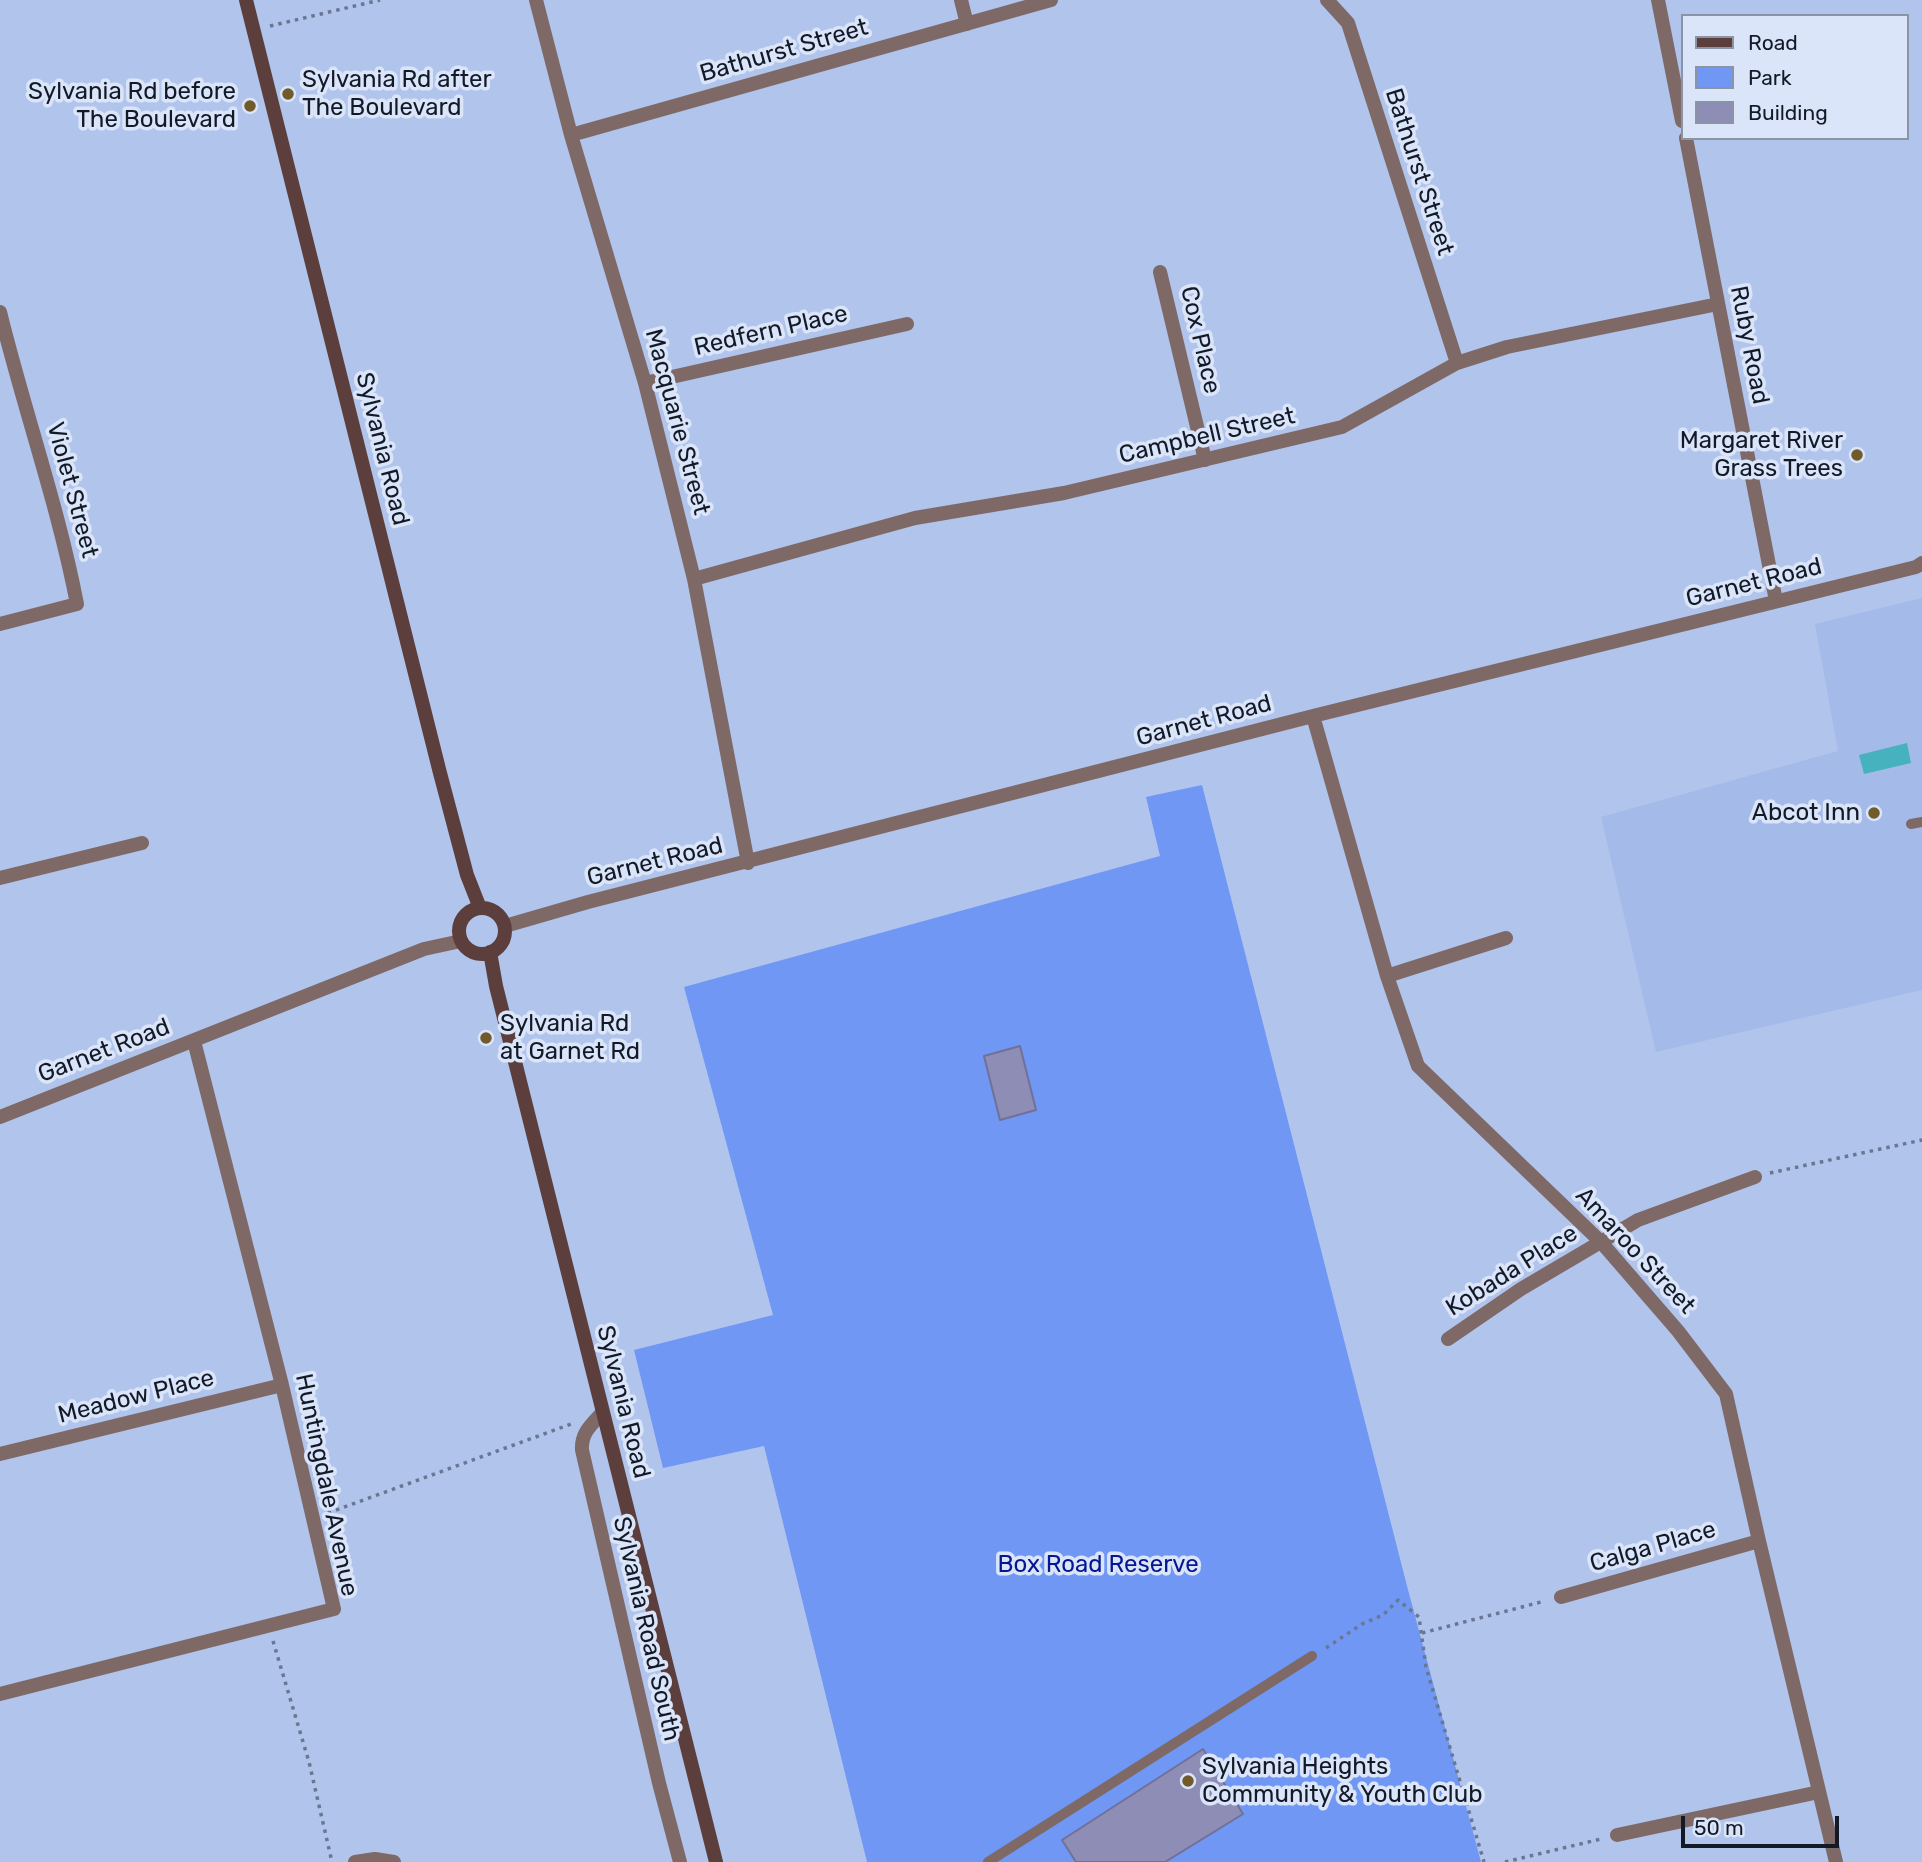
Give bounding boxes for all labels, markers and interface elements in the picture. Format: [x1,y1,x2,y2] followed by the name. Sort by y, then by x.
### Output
[697,13,871,89] street label: Bathurst Street
[1680,14,1908,140] legend
[1748,30,1798,55] text: Road
[1748,65,1792,90] text: Park
[302,66,492,122] place label: Sylvania Rd after The Boulevard
[28,78,236,134] place label: Sylvania Rd before The Boulevard
[1378,85,1460,259] street label: Bathurst Street
[280,86,296,102] marker: Sylvania Rd after The Boulevard
[242,98,258,114] marker: Sylvania Rd before The Boulevard
[1748,100,1828,125] text: Building
[1174,283,1226,397] street label: Cox Place
[1723,283,1775,407] street label: Ruby Road
[692,299,850,363] street label: Redfern Place
[638,326,716,518] street label: Macquarie Street
[349,370,415,528] street label: Sylvania Road
[1116,402,1298,470] street label: Campbell Street
[40,419,104,561] street label: Violet Street
[1680,427,1843,483] place label: Margaret River Grass Trees
[1849,447,1865,463] marker: Margaret River Grass Trees
[1683,552,1825,614] street label: Garnet Road
[1133,689,1275,753] street label: Garnet Road
[1752,799,1860,827] place label: Abcot Inn
[1866,805,1882,821] marker: Abcot Inn
[584,831,726,893] street label: Garnet Road
[500,1010,640,1066] place label: Sylvania Rd at Garnet Rd
[34,1013,174,1089] street label: Garnet Road
[478,1030,494,1046] marker: Sylvania Rd at Garnet Rd
[1569,1182,1701,1320] street label: Amaroo Street
[1441,1219,1583,1323] street label: Kobada Place
[590,1323,656,1481] street label: Sylvania Road
[55,1364,217,1430] street label: Meadow Place
[288,1371,364,1599] street label: Huntingdale Avenue
[606,1514,686,1744] street label: Sylvania Road South
[1587,1515,1719,1579] street label: Calga Place
[997,1551,1199,1579] park label: Box Road Reserve
[1202,1753,1482,1809] place label: Sylvania Heights Community & Youth Club
[1180,1773,1196,1789] marker: Sylvania Heights Community & Youth Club
[1684,1802,1842,1846] scale bar
[1694,1815,1744,1840] text: 50 m

